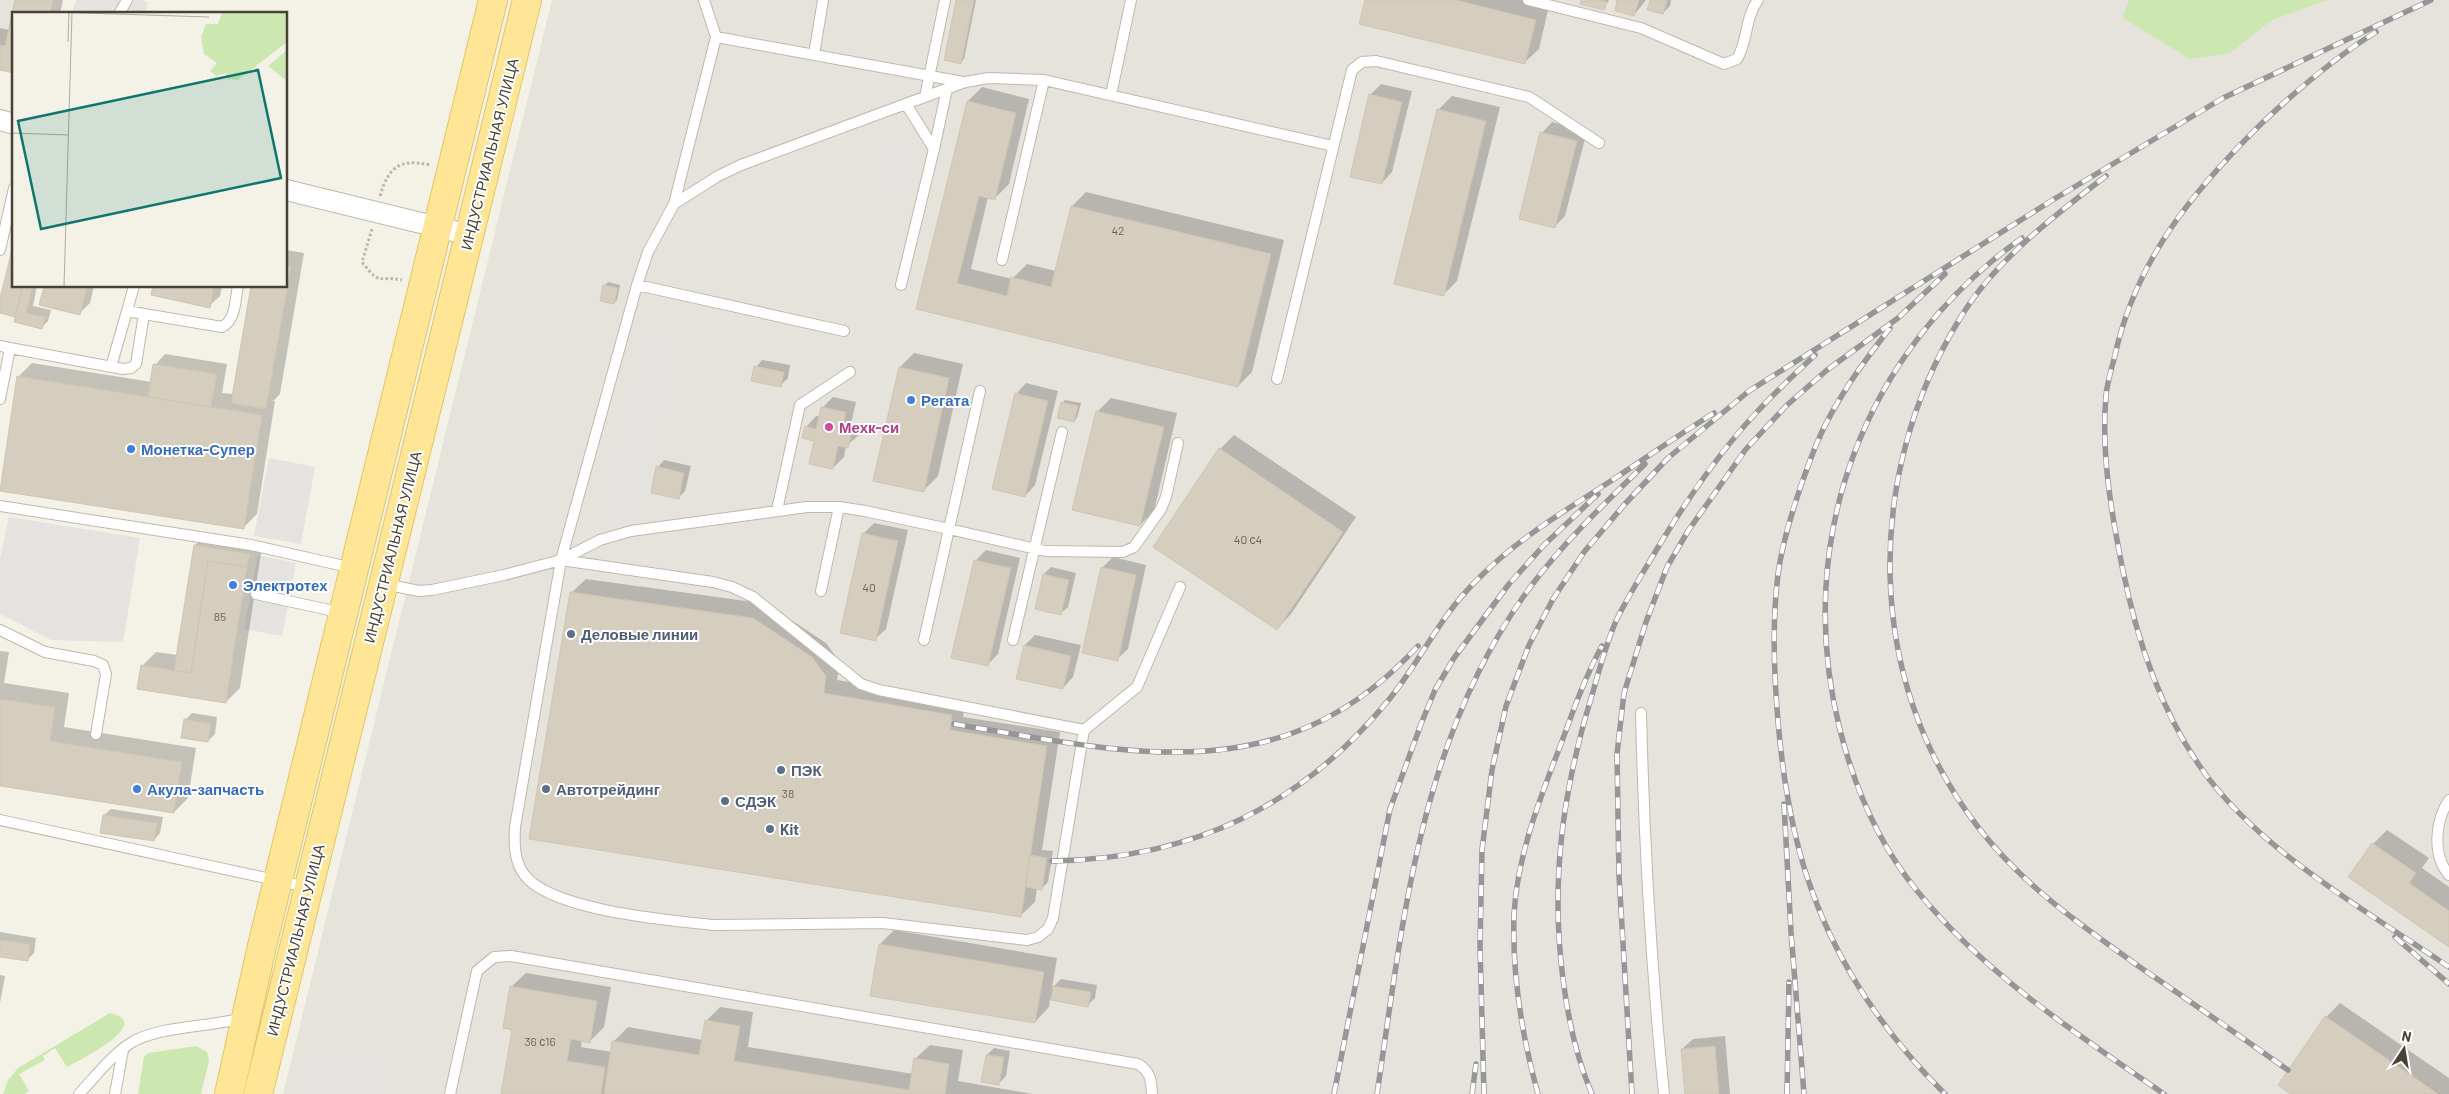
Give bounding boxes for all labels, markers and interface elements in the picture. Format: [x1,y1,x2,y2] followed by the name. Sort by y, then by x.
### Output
[12,12,288,288] inset map
[456,56,522,252] street label: ИНДУСТРИАЛЬНАЯ УЛИЦА
[1111,223,1125,237] house number: 42
[921,391,970,409] place label: Регата
[905,394,917,406] marker: Регата
[839,418,899,436] place label: Мехк-си
[823,421,835,433] marker: Мехк-си
[141,440,255,458] place label: Монетка-Супер
[125,443,137,455] marker: Монетка-Супер
[359,449,425,645] street label: ИНДУСТРИАЛЬНАЯ УЛИЦА
[1234,532,1262,546] house number: 40 с4
[243,576,328,594] place label: Электротех
[227,579,239,591] marker: Электротех
[862,580,876,594] house number: 40
[214,609,226,623] house number: 85
[581,625,698,643] place label: Деловые линии
[565,628,577,640] marker: Деловые линии
[791,761,822,779] place label: ПЭК
[775,764,787,776] marker: ПЭК
[147,780,264,798] place label: Акула-запчасть
[556,780,660,798] place label: Автотрейдинг
[131,783,143,795] marker: Акула-запчасть
[540,783,552,795] marker: Автотрейдинг
[782,786,794,800] house number: 38
[735,792,777,810] place label: СДЭК
[719,795,731,807] marker: СДЭК
[780,820,799,838] place label: Kit
[764,823,776,835] marker: Kit
[262,842,328,1038] street label: ИНДУСТРИАЛЬНАЯ УЛИЦА
[2379,1024,2429,1074] north arrow
[2400,1027,2413,1045] text: N
[524,1034,556,1048] house number: 36 с16

